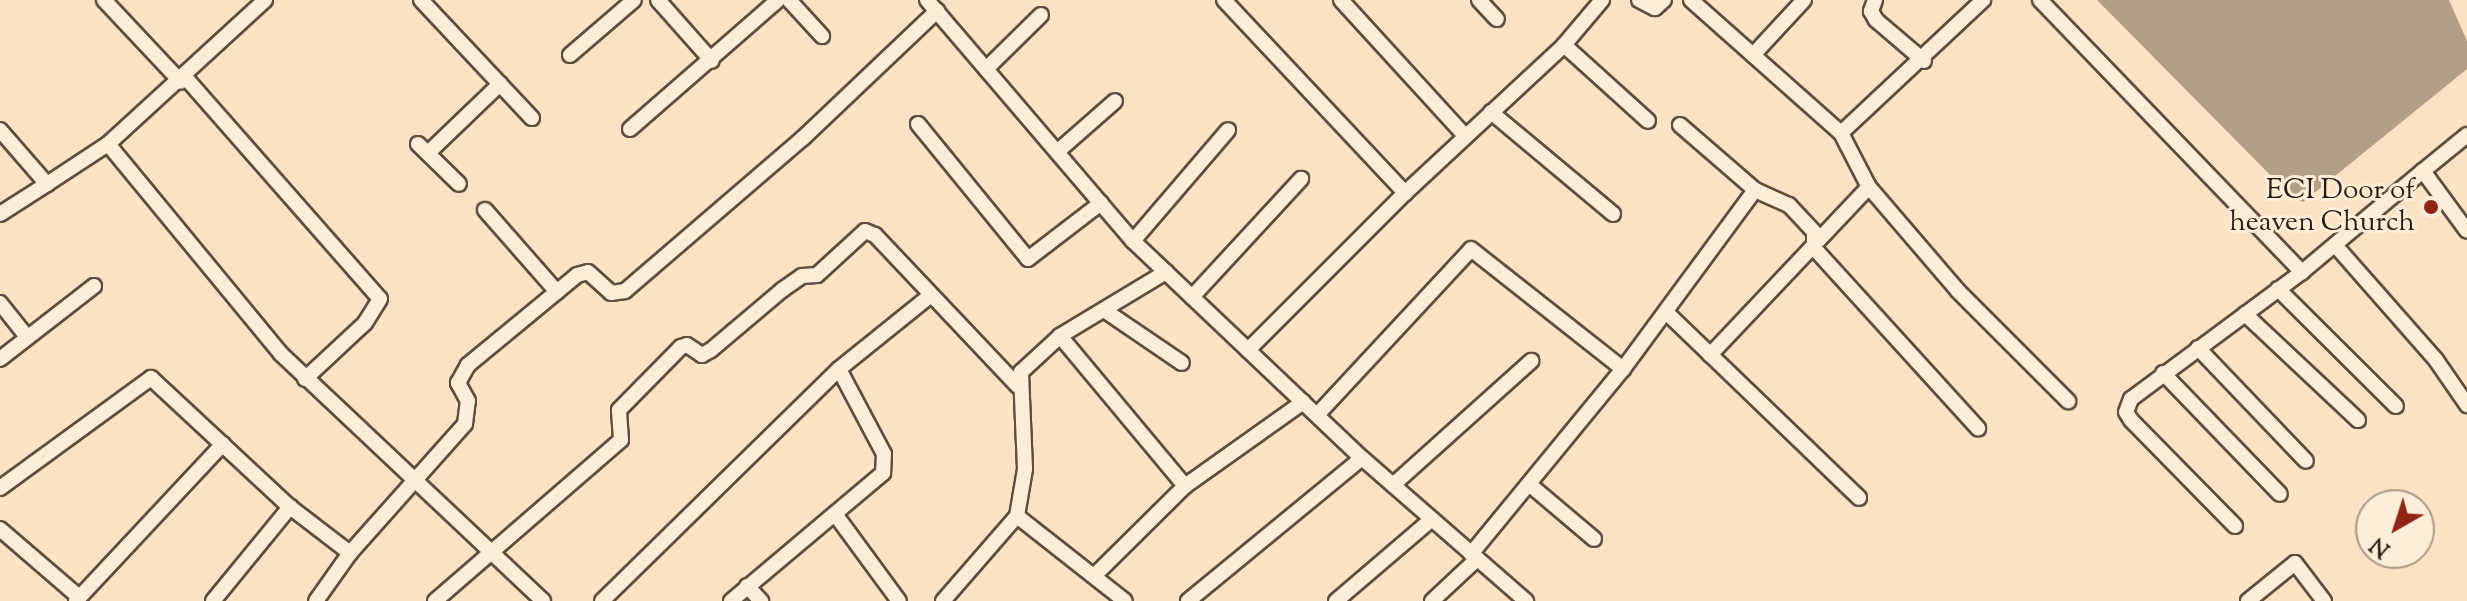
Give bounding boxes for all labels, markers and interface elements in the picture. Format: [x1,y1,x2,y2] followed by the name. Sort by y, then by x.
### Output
[2230,174,2415,240] place label: ECI Door of heaven Church
[2422,198,2440,216] marker: ECI Door of heaven Church
[2355,489,2435,569] north arrow
[2364,528,2398,564] text: N

